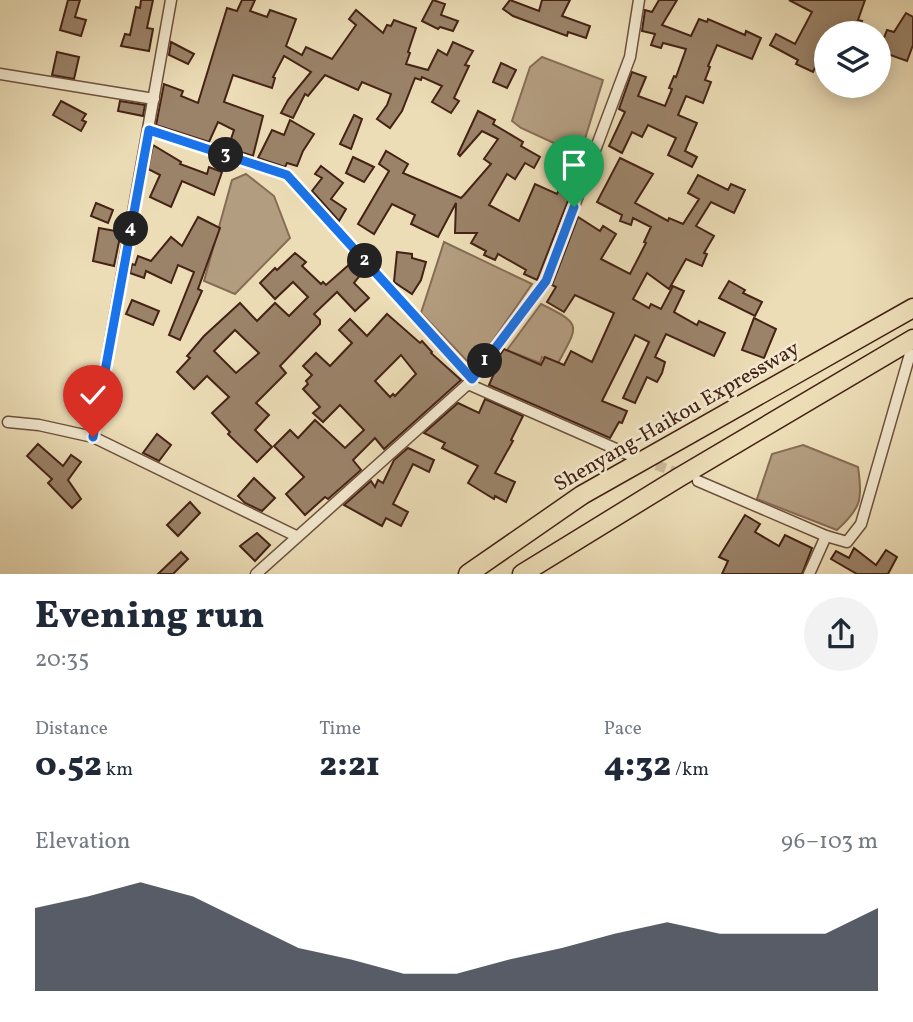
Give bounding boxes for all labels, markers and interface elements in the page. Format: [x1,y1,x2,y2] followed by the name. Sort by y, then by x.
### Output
[814,21,891,98] map controls
[814,21,891,98] button: layers
[544,135,604,207] pin
[208,138,244,172] pin: 3
[221,141,230,167] text: 3
[555,146,593,184] icon: arrive
[114,212,148,246] pin: 4
[125,215,136,241] text: 4
[348,244,382,278] pin: 2
[360,247,369,273] text: 2
[549,334,806,499] street label: Shenyang-Haikou Expressway
[468,344,503,378] pin: 1
[481,347,488,373] text: 1
[63,365,123,437] pin
[74,376,112,414] icon: check
[35,591,265,644] text: Evening run
[804,597,878,671] button: share
[35,644,89,676] text: 20:35
[35,716,108,742] text: Distance
[319,716,361,742] text: Time
[604,716,642,742] text: Pace
[35,742,102,790] text: 0.52
[319,742,380,790] text: 2:21
[604,742,671,790] text: 4:32
[102,757,133,783] text: km
[671,757,709,783] text: /km
[35,826,131,858] text: Elevation
[781,826,878,858] text: 96–103 m

